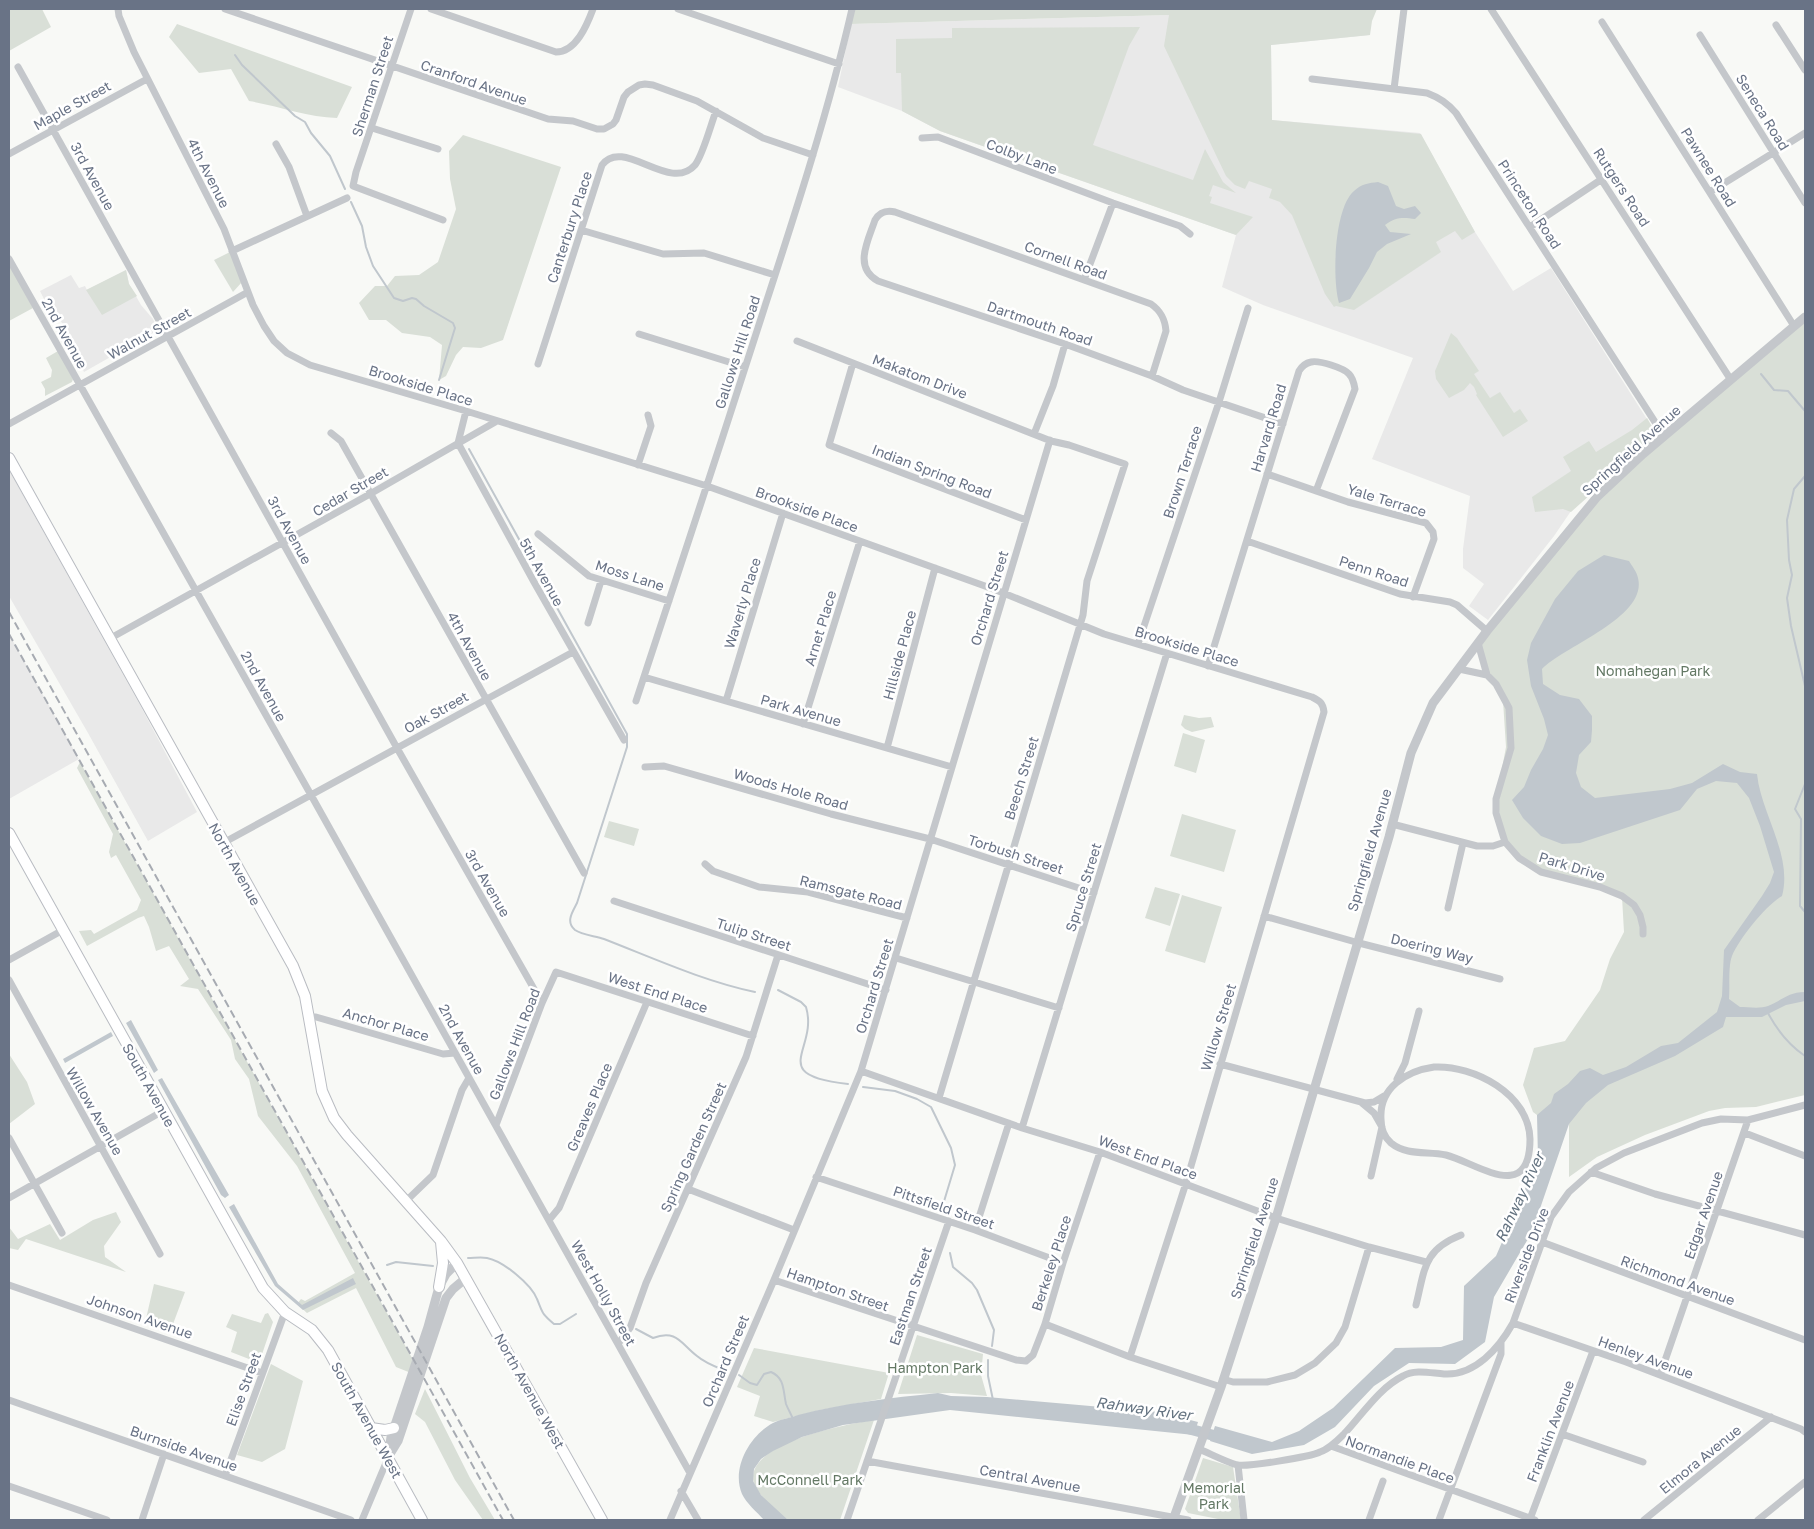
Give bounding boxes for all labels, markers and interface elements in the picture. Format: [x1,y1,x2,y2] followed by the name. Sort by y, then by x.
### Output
[348,33,396,139] street label: Sherman Street
[418,56,530,108] street label: Cranford Avenue
[1733,71,1793,153] street label: Seneca Road
[30,77,114,133] street label: Maple Street
[1678,124,1740,210] street label: Pawnee Road
[184,135,234,211] street label: 4th Avenue
[984,135,1060,177] street label: Colby Lane
[67,139,119,213] street label: 3rd Avenue
[1590,144,1654,230] street label: Rutgers Road
[1495,156,1565,252] street label: Princeton Road
[543,169,595,285] street label: Canterbury Place
[1022,237,1110,283] street label: Cornell Road
[711,293,763,411] street label: Gallows Hill Road
[39,295,91,371] street label: 2nd Avenue
[985,297,1095,349] street label: Dartmouth Road
[104,303,194,363] street label: Walnut Street
[870,350,970,402] street label: Makatom Drive
[367,361,475,409] street label: Brookside Place
[1246,382,1290,474] street label: Harvard Road
[1578,401,1684,499] street label: Springfield Avenue
[1159,424,1205,520] street label: Brown Terrace
[870,440,994,502] street label: Indian Spring Road
[309,462,391,520] street label: Cedar Street
[1345,480,1429,520] street label: Yale Terrace
[753,483,861,535] street label: Brookside Place
[264,493,316,567] street label: 3rd Avenue
[516,535,568,609] street label: 5th Avenue
[966,548,1012,648] street label: Orchard Street
[1337,552,1411,590] street label: Penn Road
[720,555,764,651] street label: Waverly Place
[593,556,667,594] street label: Moss Lane
[800,588,840,668] street label: Arnet Place
[879,608,919,702] street label: Hillside Place
[444,609,496,683] street label: 4th Avenue
[1133,622,1241,670] street label: Brookside Place
[238,648,290,724] street label: 2nd Avenue
[1595,662,1711,679] park label: Nomahegan Park
[401,687,471,737] street label: Oak Street
[759,690,843,730] street label: Park Avenue
[1000,734,1042,822] street label: Beech Street
[732,764,850,814] street label: Woods Hole Road
[1343,787,1395,913] street label: Springfield Avenue
[205,820,265,908] street label: North Avenue
[966,831,1066,877] street label: Torbush Street
[1061,840,1105,934] street label: Spruce Street
[462,846,514,920] street label: 3rd Avenue
[1537,848,1607,884] street label: Park Drive
[798,871,904,913] street label: Ramsgate Road
[714,914,794,954] street label: Tulip Street
[1389,930,1475,967] street label: Doering Way
[851,936,897,1036] street label: Orchard Street
[606,968,710,1016] street label: West End Place
[1197,981,1239,1073] street label: Willow Street
[485,986,543,1102] street label: Gallows Hill Road
[436,1001,488,1077] street label: 2nd Avenue
[341,1004,431,1044] street label: Anchor Place
[119,1040,179,1130] street label: South Avenue
[563,1060,615,1154] street label: Greaves Place
[63,1064,127,1158] street label: Willow Avenue
[657,1079,729,1215] street label: Spring Garden Street
[1096,1131,1200,1183] street label: West End Place
[1490,1147,1549,1245] water label: Rahway River
[1680,1169,1726,1261] street label: Edgar Avenue
[1226,1175,1282,1301] street label: Springfield Avenue
[891,1182,997,1232] street label: Pittsfield Street
[1500,1205,1552,1305] street label: Riverside Drive
[1028,1213,1074,1313] street label: Berkeley Place
[568,1237,640,1349] street label: West Holly Street
[885,1244,935,1348] street label: Eastman Street
[1618,1251,1738,1309] street label: Richmond Avenue
[785,1264,891,1314] street label: Hampton Street
[85,1290,195,1342] street label: Johnson Avenue
[698,1312,752,1410] street label: Orchard Street
[491,1330,569,1452] street label: North Avenue West
[1596,1332,1696,1382] street label: Henley Avenue
[222,1350,264,1428] street label: Elise Street
[328,1359,406,1481] street label: South Avenue West
[887,1359,983,1376] park label: Hampton Park
[1523,1378,1577,1484] street label: Franklin Avenue
[1095,1392,1195,1425] water label: Rahway River
[1656,1421,1744,1497] street label: Elmora Avenue
[128,1422,240,1474] street label: Burnside Avenue
[1343,1431,1457,1487] street label: Normandie Place
[978,1461,1082,1495] street label: Central Avenue
[757,1471,863,1488] park label: McConnell Park
[1183,1479,1245,1512] park label: Memorial Park

